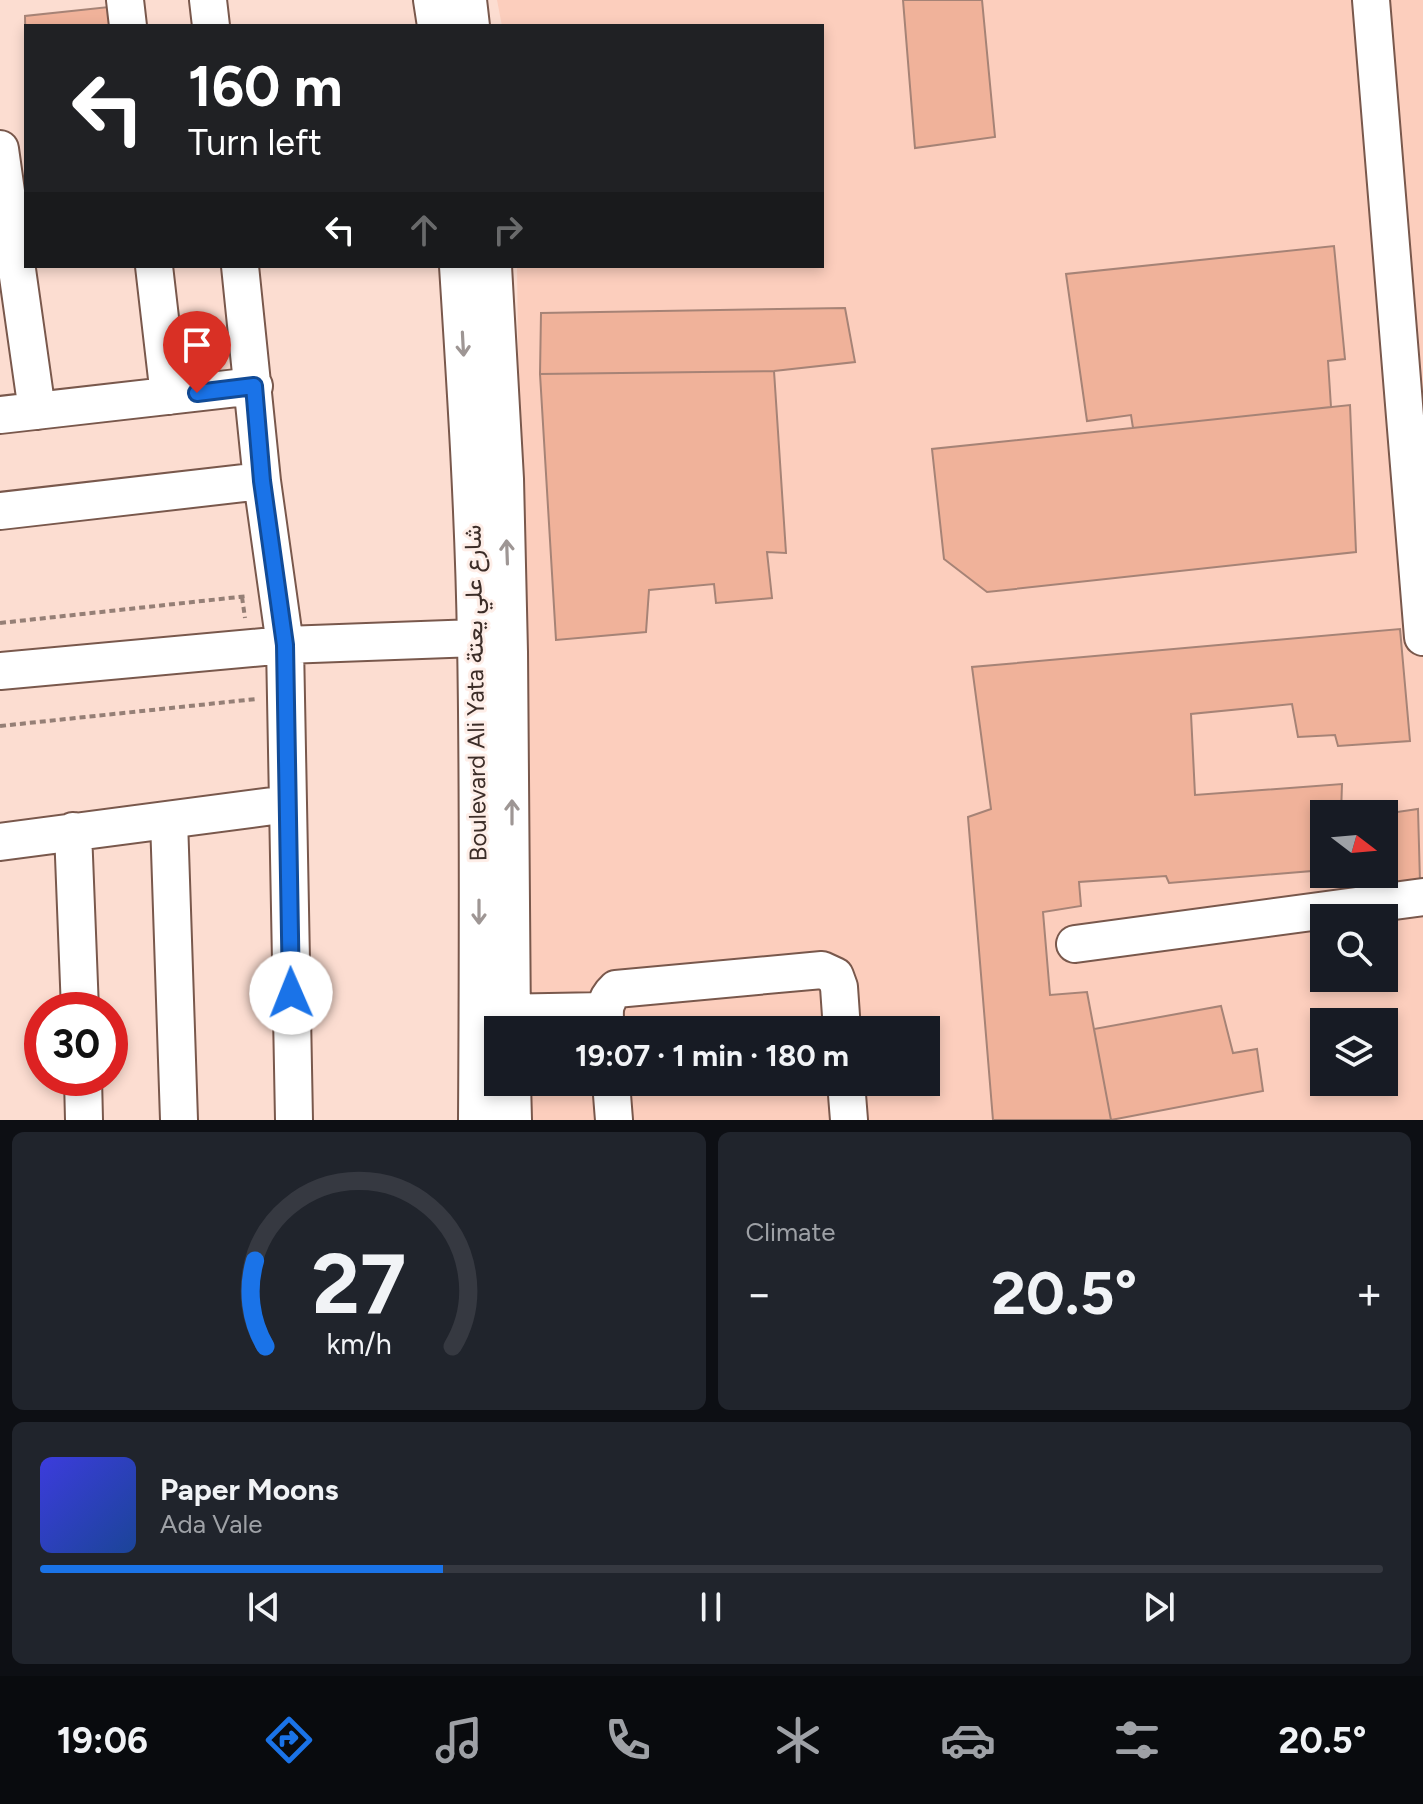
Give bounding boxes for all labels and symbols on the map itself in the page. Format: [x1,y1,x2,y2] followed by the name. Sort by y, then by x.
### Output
[163,311,231,393] pin
[456,330,471,357] one-way arrow
[458,524,497,862] street label: Boulevard Ali Yata شارع علي يعتة
[499,539,514,566] one-way arrow
[504,799,520,826] one-way arrow
[1310,800,1398,888] north arrow
[471,898,487,925] one-way arrow
[249,951,333,1035] position arrow
[24,992,128,1096] speed limit sign: 30

